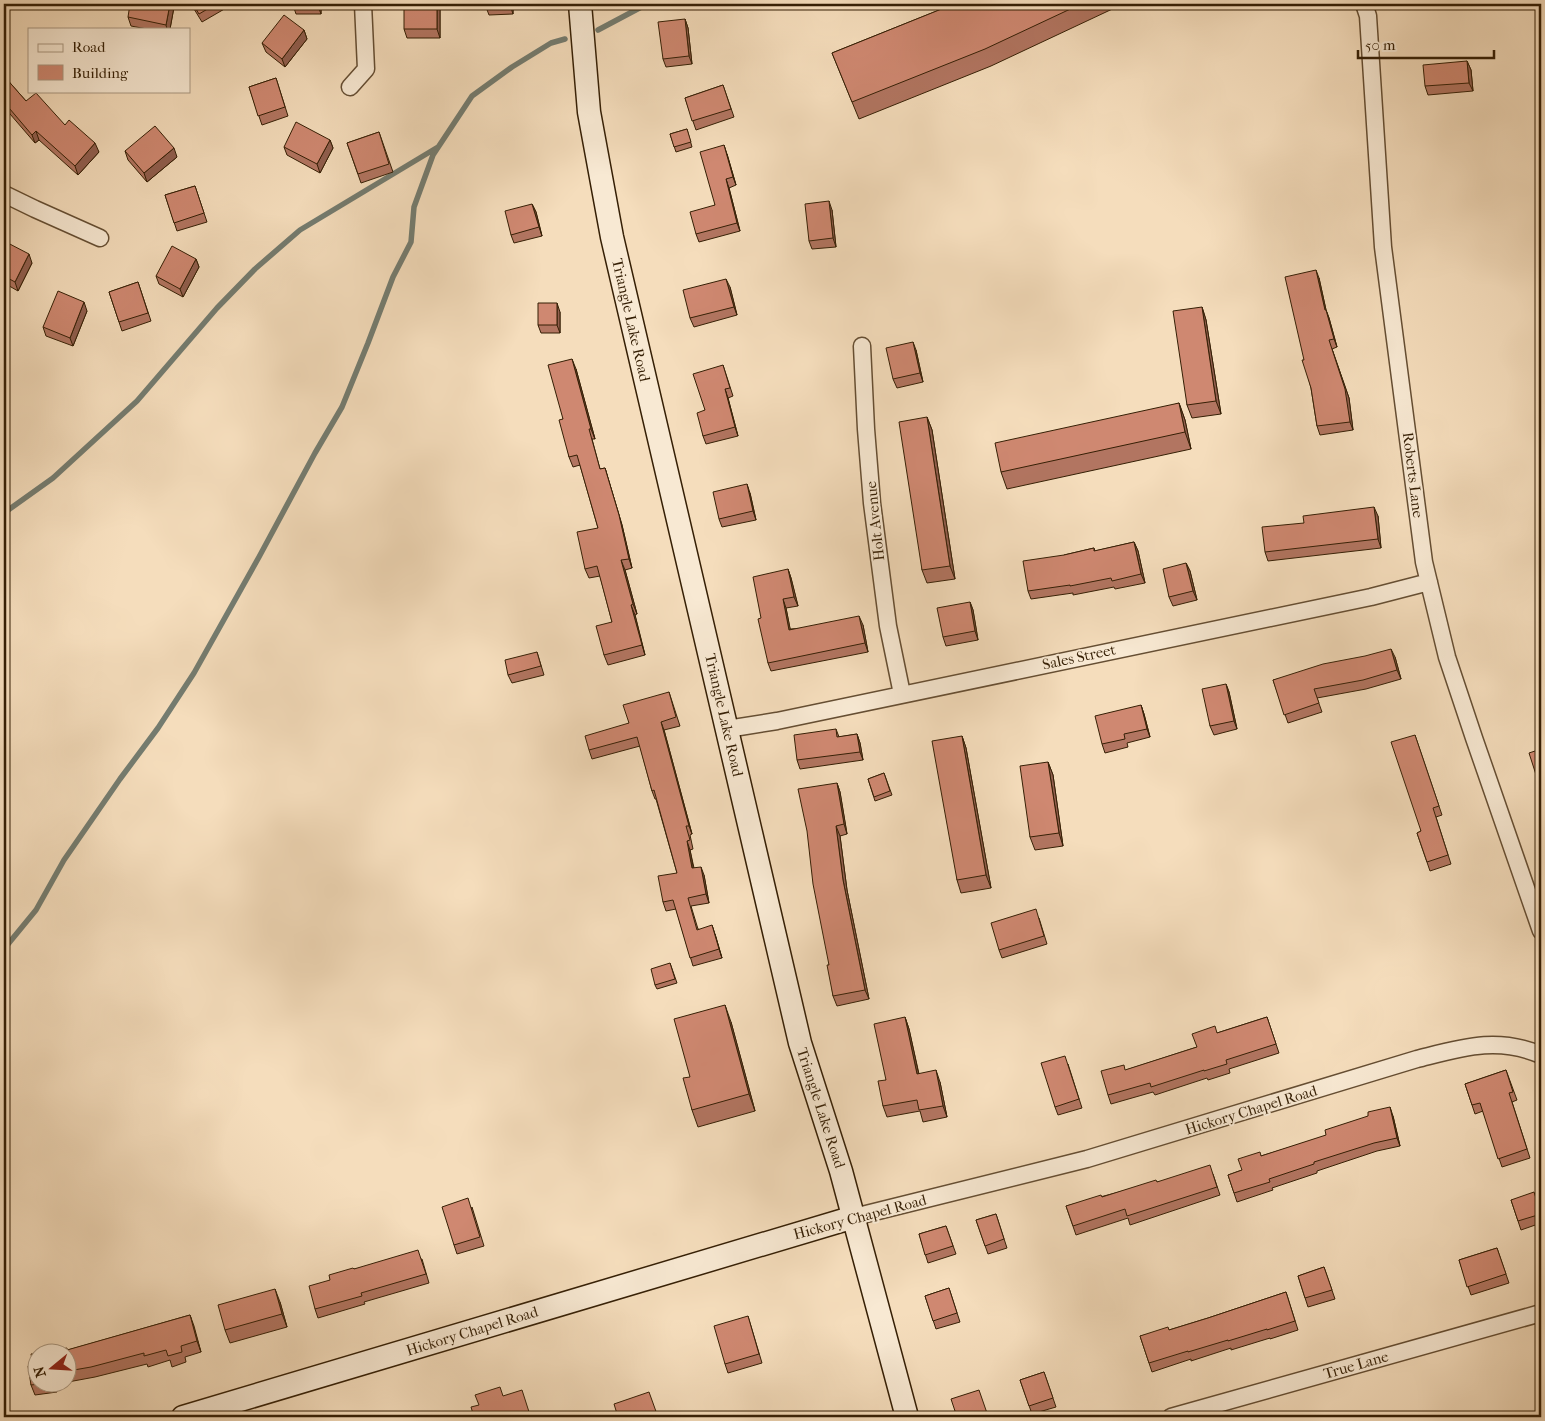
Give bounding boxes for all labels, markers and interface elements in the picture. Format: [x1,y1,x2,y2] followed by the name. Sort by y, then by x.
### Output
[28,28,190,92] legend
[1358,28,1494,60] scale bar
[1365,36,1396,54] text: 50 m
[72,38,106,56] text: Road
[72,64,129,82] text: Building
[608,257,654,384] street label: Triangle Lake Road
[1399,431,1427,519] street label: Roberts Lane
[862,480,888,562] street label: Holt Avenue
[1041,640,1118,674] street label: Sales Street
[701,652,747,779] street label: Triangle Lake Road
[793,1045,849,1171] street label: Triangle Lake Road
[1183,1081,1320,1139] street label: Hickory Chapel Road
[791,1190,929,1243] street label: Hickory Chapel Road
[404,1302,541,1360] street label: Hickory Chapel Road
[28,1344,78,1394] north arrow
[1321,1347,1391,1383] street label: True Lane
[30,1364,50,1380] text: N

